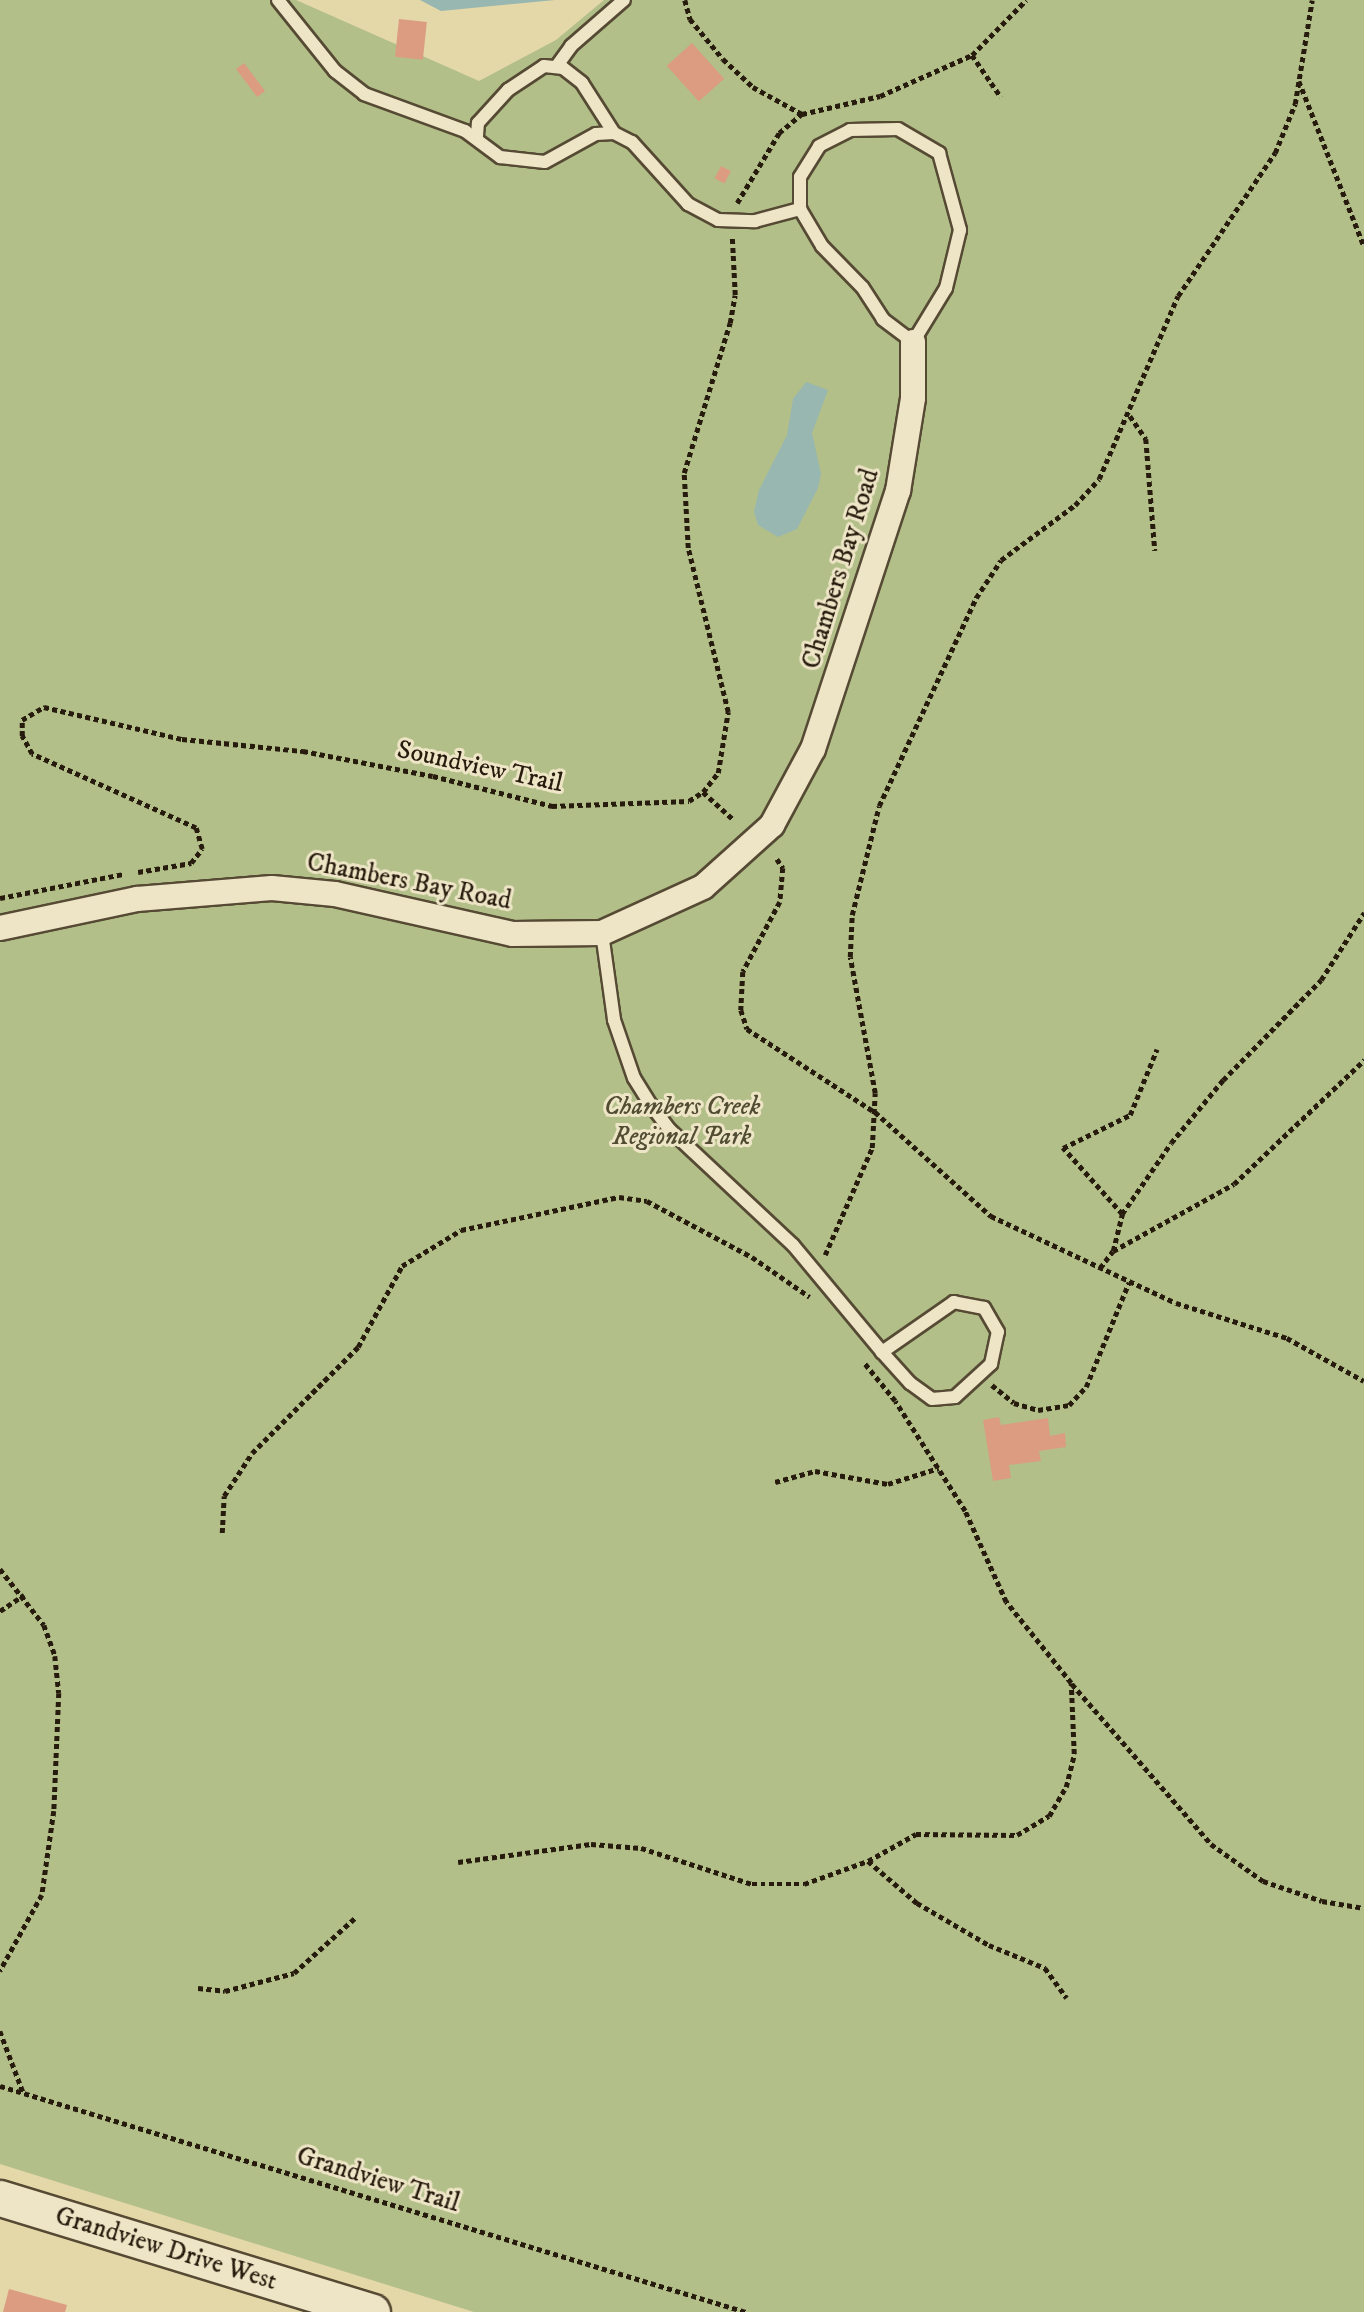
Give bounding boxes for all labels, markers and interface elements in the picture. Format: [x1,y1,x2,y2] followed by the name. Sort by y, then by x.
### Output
[796,465,886,673] street label: Chambers Bay Road
[394,734,566,800] street label: Soundview Trail
[304,847,514,917] street label: Chambers Bay Road
[604,1091,760,1152] park label: Chambers Creek Regional Park
[293,2140,463,2220] street label: Grandview Trail
[51,2200,281,2298] street label: Grandview Drive West

